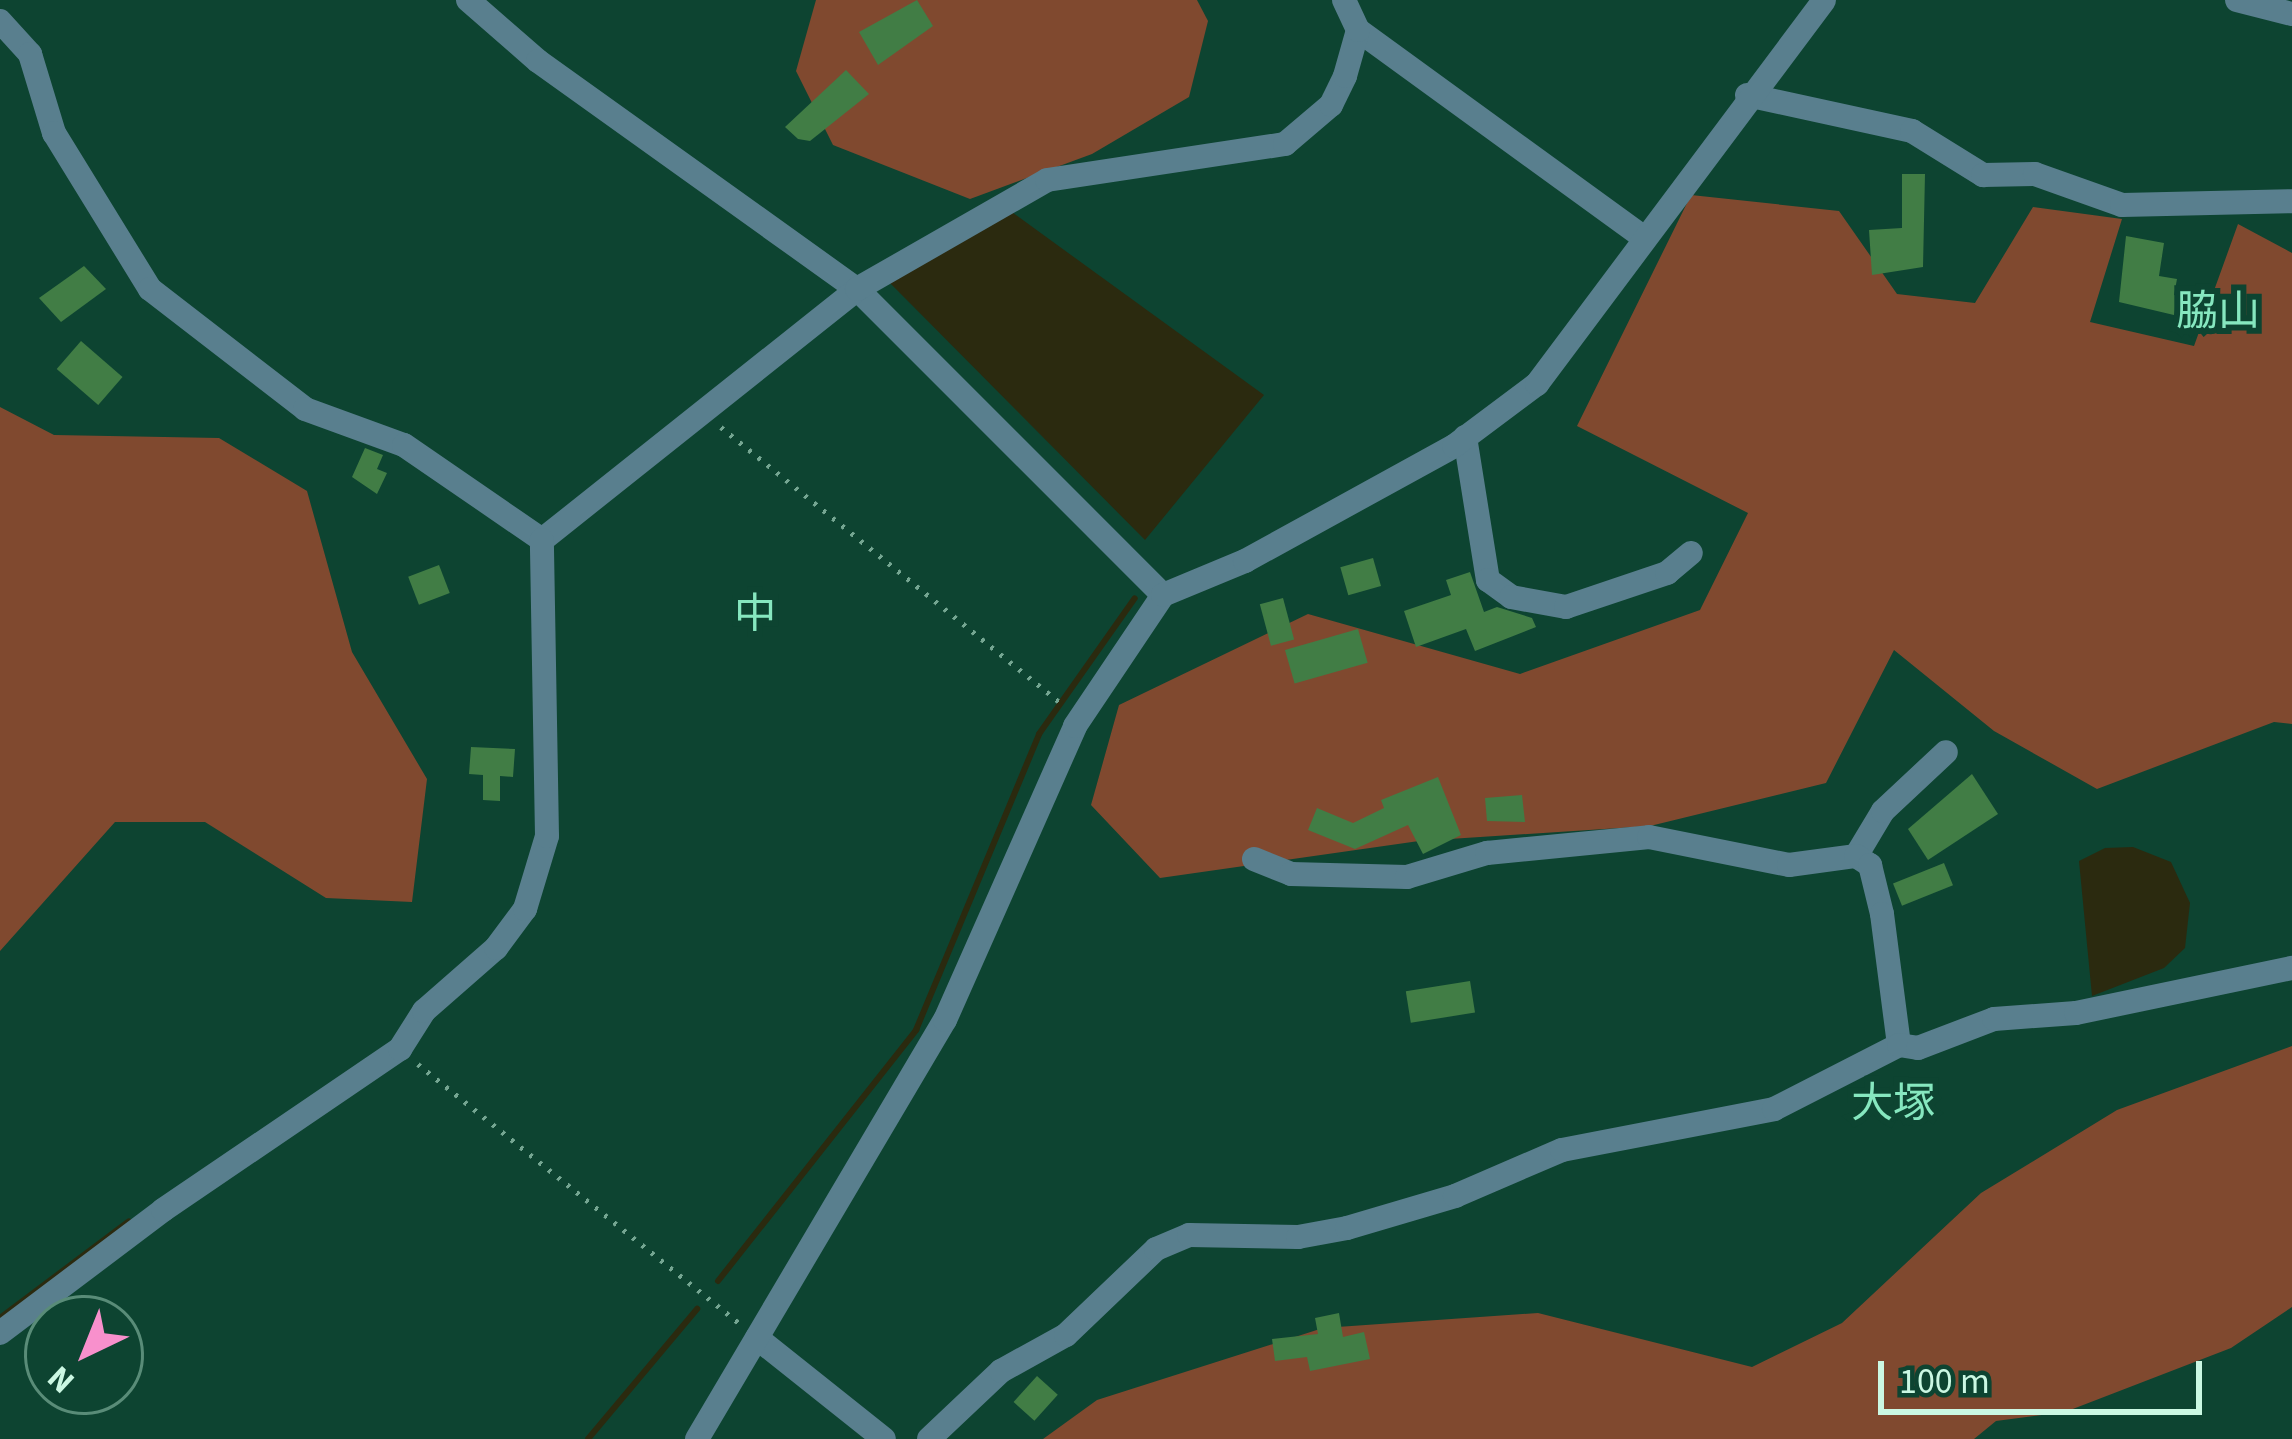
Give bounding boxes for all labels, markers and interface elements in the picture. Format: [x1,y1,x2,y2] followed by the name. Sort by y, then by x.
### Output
[2176,287,2260,337] district label: 脇山
[734,590,776,640] district label: 中
[1851,1079,1935,1129] district label: 大塚
[24,1295,144,1415] north arrow
[1884,1337,2208,1411] scale bar
[37,1355,85,1404] text: N
[1899,1356,1990,1407] text: 100 m

